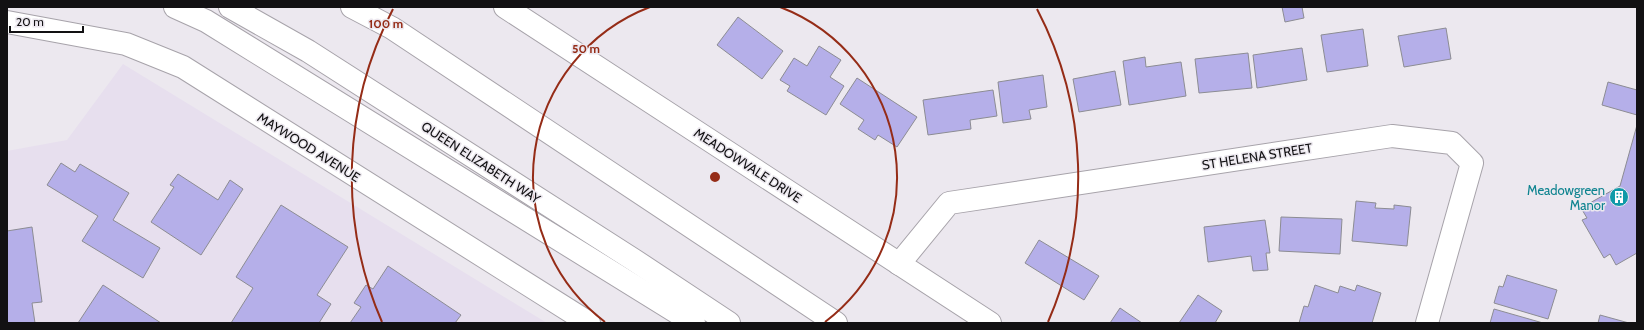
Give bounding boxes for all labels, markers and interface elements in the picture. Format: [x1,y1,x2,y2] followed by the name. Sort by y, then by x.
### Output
[10,8,83,34] scale bar
[16,14,44,29] text: 20 m
[369,16,403,31] text: 100 m
[572,41,600,56] text: 50 m
[255,109,363,185] street label: MAYWOOD AVENUE
[419,118,544,207] street label: QUEEN ELIZABETH WAY
[691,124,805,206] street label: MEADOWVALE DRIVE
[1201,139,1313,173] street label: ST HELENA STREET
[708,170,722,184] centre of rings
[1527,182,1606,213] place label: Meadowgreen Manor
[1608,186,1630,208] building icon: Meadowgreen Manor

